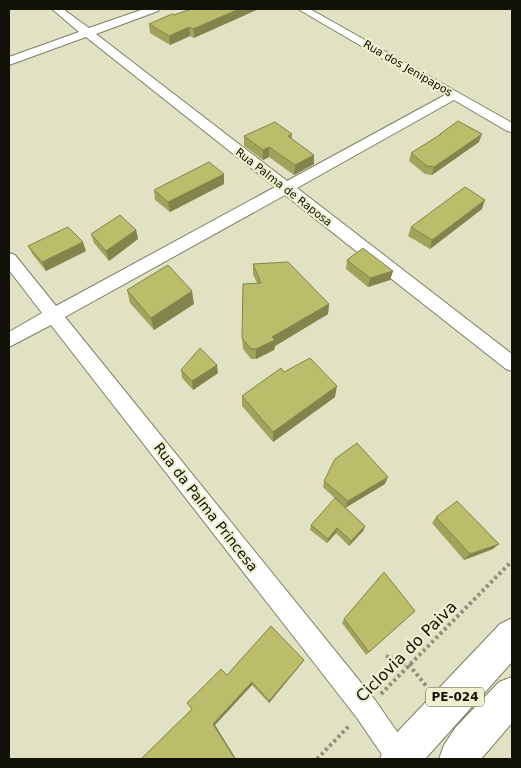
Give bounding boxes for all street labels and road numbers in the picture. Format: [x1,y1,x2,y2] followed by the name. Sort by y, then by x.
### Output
[361,38,455,99] street label: Rua dos Jenipapos
[233,146,335,229] street label: Rua Palma de Raposa
[151,440,261,574] street label: Rua da Palma Princesa
[352,597,461,706] street label: Ciclovia do Paiva
[426,688,484,706] road number: PE-024

